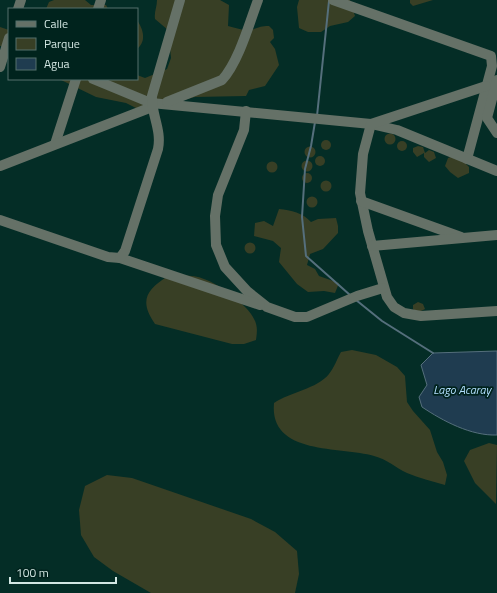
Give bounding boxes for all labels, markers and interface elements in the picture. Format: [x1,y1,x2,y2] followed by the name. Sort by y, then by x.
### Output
[8,8,138,80] legend
[44,14,68,33] text: Calle
[44,34,80,53] text: Parque
[44,54,70,73] text: Agua
[433,380,492,399] water label: Lago Acaray
[10,559,116,585] scale bar
[16,563,49,582] text: 100 m

